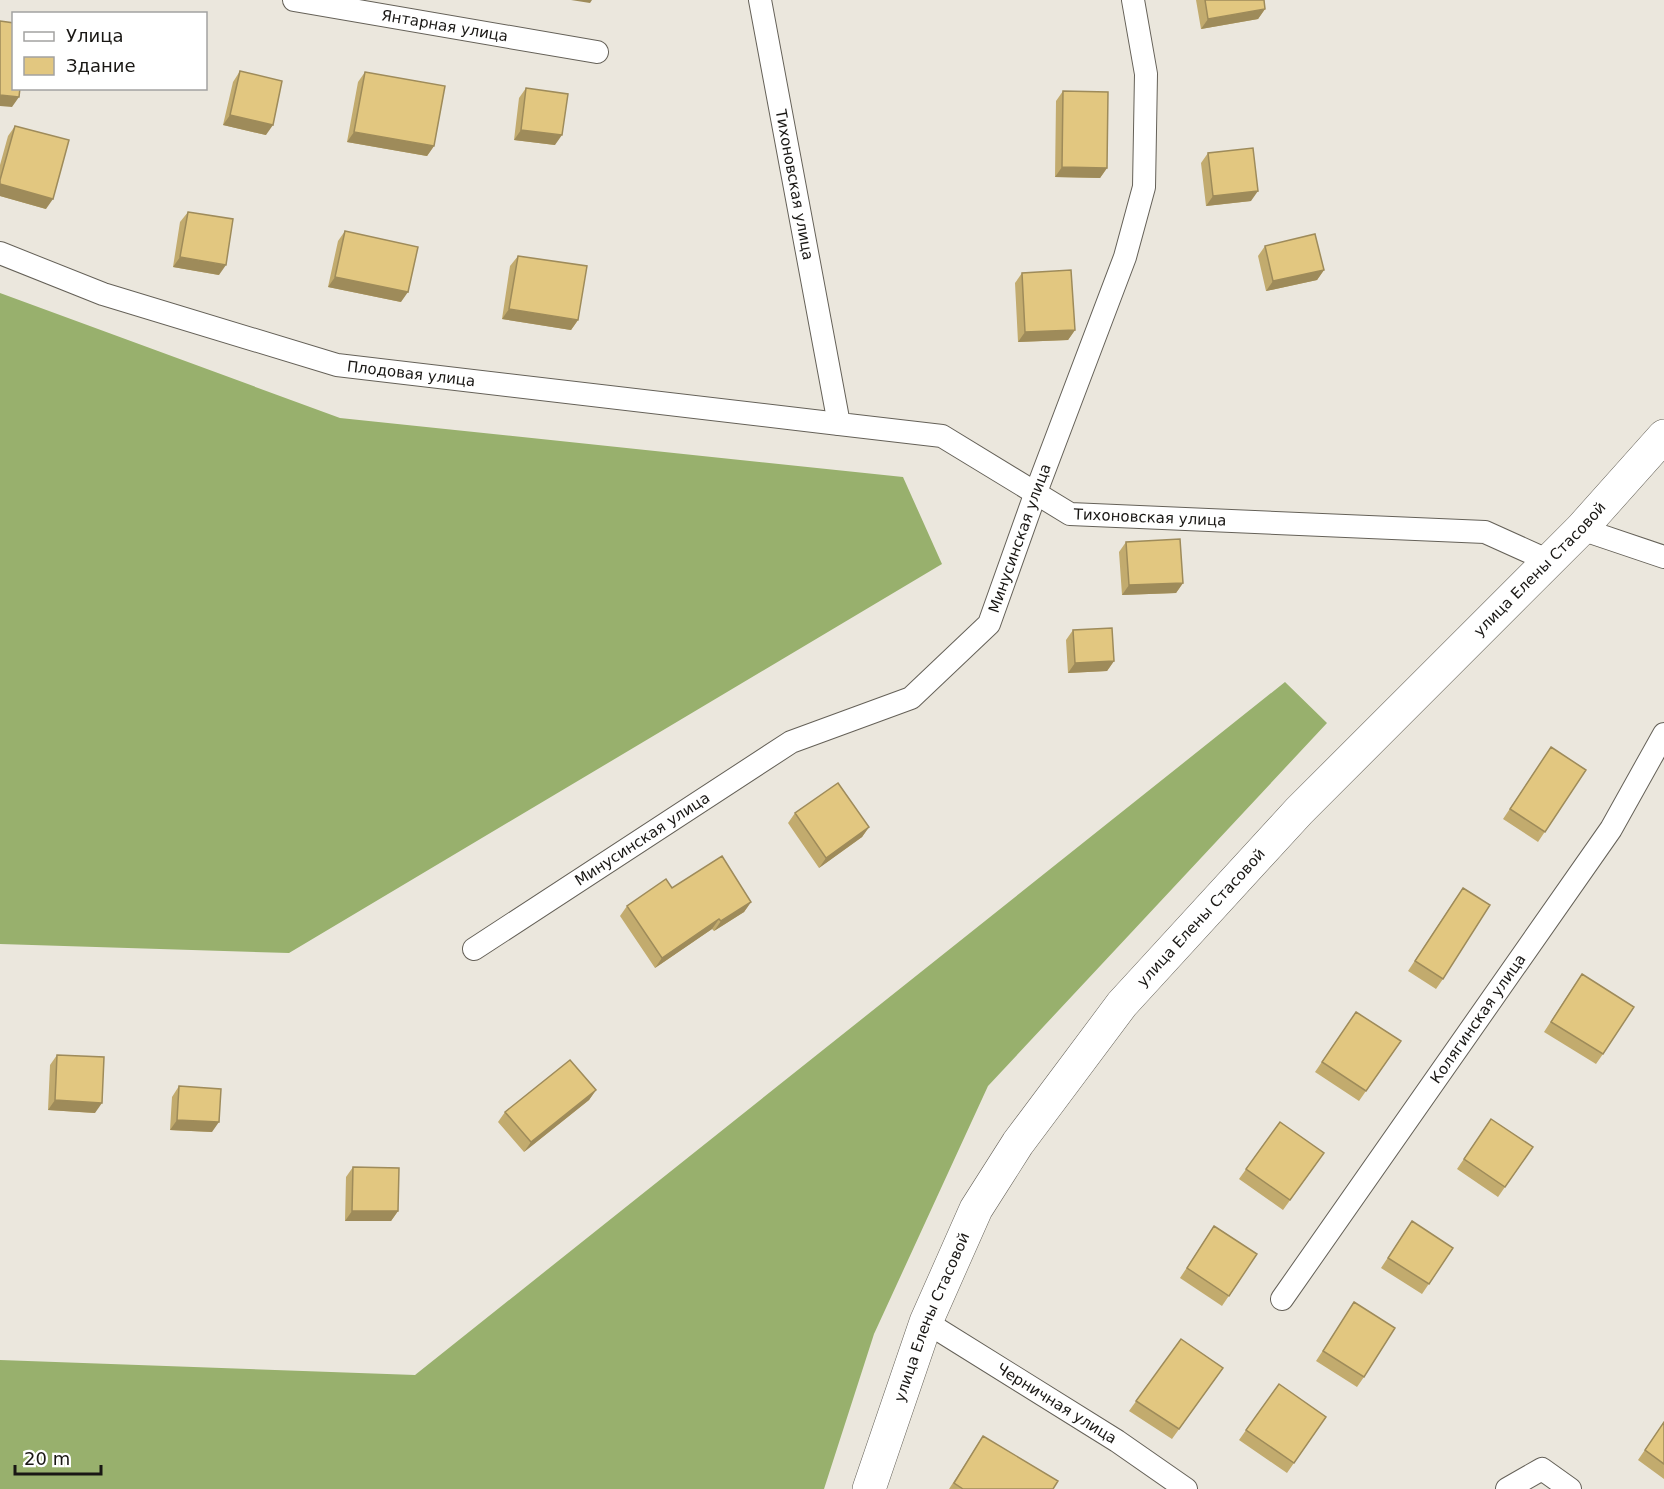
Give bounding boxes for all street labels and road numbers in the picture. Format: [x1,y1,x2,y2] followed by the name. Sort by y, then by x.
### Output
[380,6,510,46] street label: Янтарная улица
[771,107,817,262] street label: Тихоновская улица
[346,357,476,390] street label: Плодовая улица
[985,461,1055,615] street label: Минусинская улица
[1470,498,1610,640] street label: улица Елены Стасовой
[1072,505,1227,530] street label: Тихоновская улица
[572,789,713,890] street label: Минусинская улица
[1133,845,1269,990] street label: улица Елены Стасовой
[1427,951,1530,1087] street label: Колягинская улица
[890,1230,973,1404] street label: улица Елены Стасовой
[993,1359,1120,1448] street label: Черничная улица

